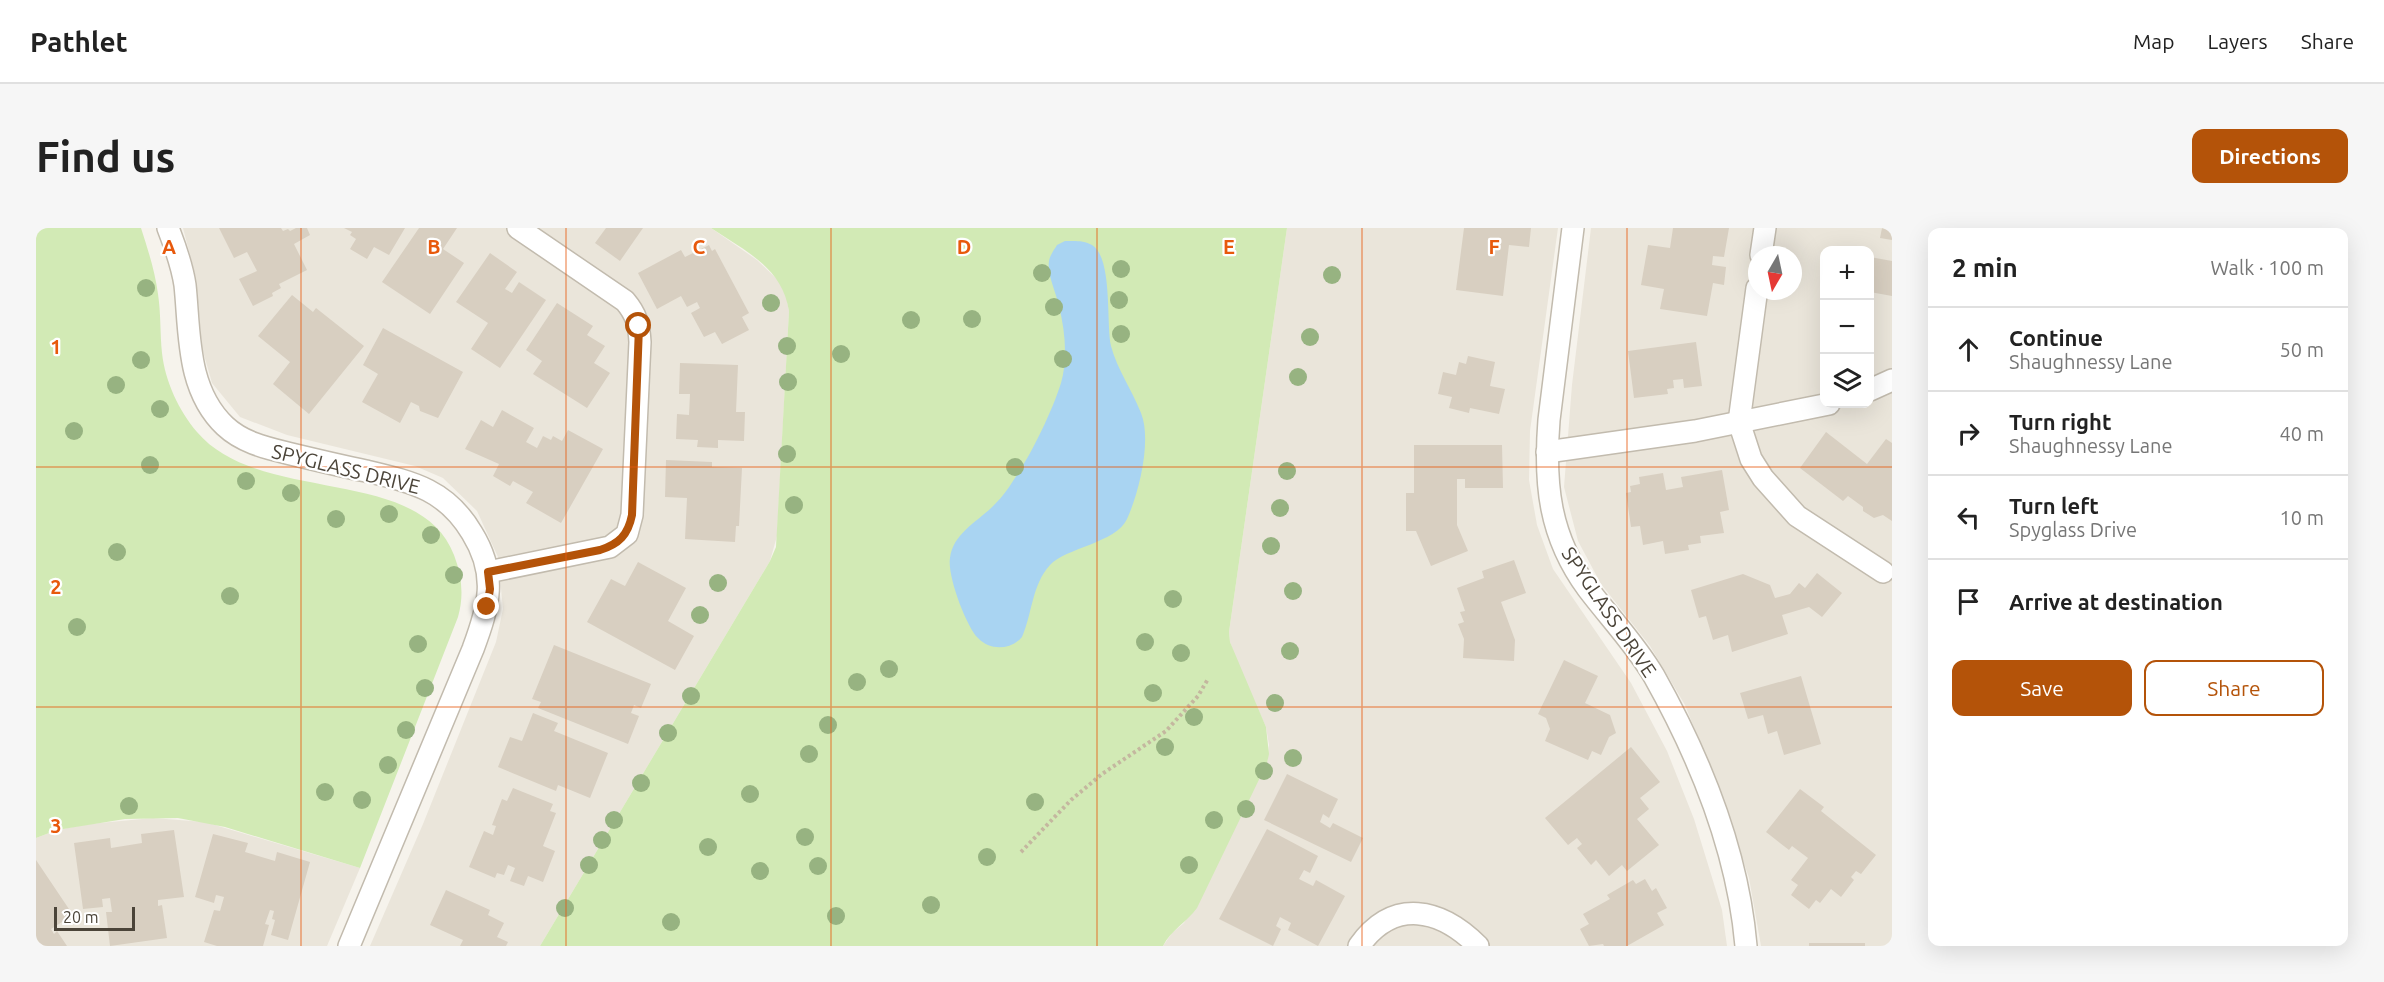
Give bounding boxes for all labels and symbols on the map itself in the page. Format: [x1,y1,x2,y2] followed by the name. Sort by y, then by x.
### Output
[162,235,176,258] text: A
[427,235,441,258] text: B
[693,235,706,258] text: C
[957,235,971,258] text: D
[1223,235,1235,258] text: E
[1488,235,1500,258] text: F
[1748,246,1802,300] north arrow
[625,312,651,338] route start
[50,335,62,358] text: 1
[270,439,423,498] street label: SPYGLASS DRIVE
[1557,542,1661,681] street label: SPYGLASS DRIVE
[50,575,62,598] text: 2
[473,593,499,619] route end
[50,814,62,837] text: 3
[54,904,135,932] scale bar

